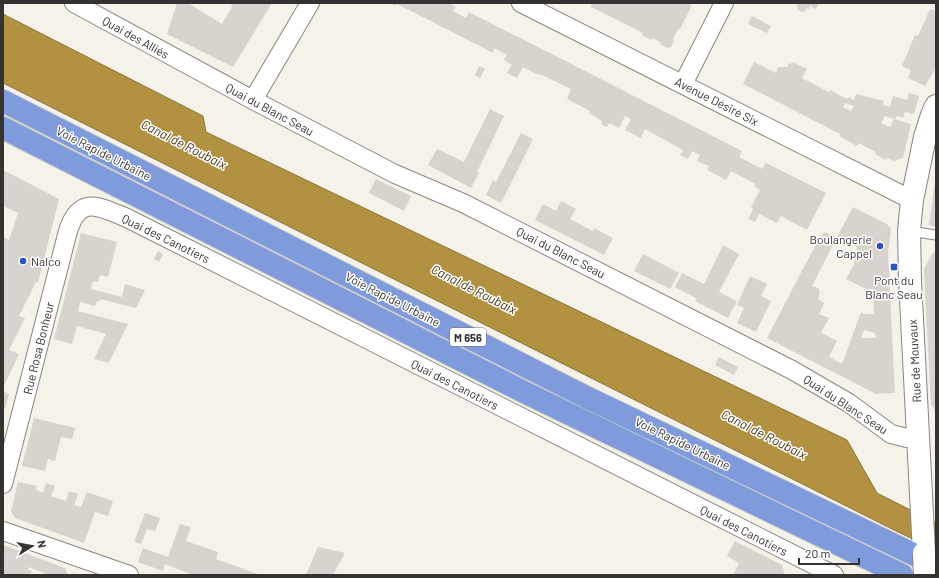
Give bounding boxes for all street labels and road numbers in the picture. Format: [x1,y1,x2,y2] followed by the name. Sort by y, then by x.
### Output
[100,13,172,61] street label: Quai des Alliés
[673,74,761,128] street label: Avenue Désiré Six
[224,80,316,138] street label: Quai du Blanc Seau
[54,123,154,183] street label: Voie Rapide Urbaine
[120,211,212,265] street label: Quai des Canotiers
[514,224,608,280] street label: Quai du Blanc Seau
[343,269,443,329] street label: Voie Rapide Urbaine
[20,300,56,396] street label: Rue Rosa Bonheur
[905,319,923,403] street label: Rue de Mouvaux
[450,328,486,346] road number: M 656
[409,356,501,412] street label: Quai des Canotiers
[801,372,891,436] street label: Quai du Blanc Seau
[633,414,733,472] street label: Voie Rapide Urbaine
[698,502,790,558] street label: Quai des Canotiers

